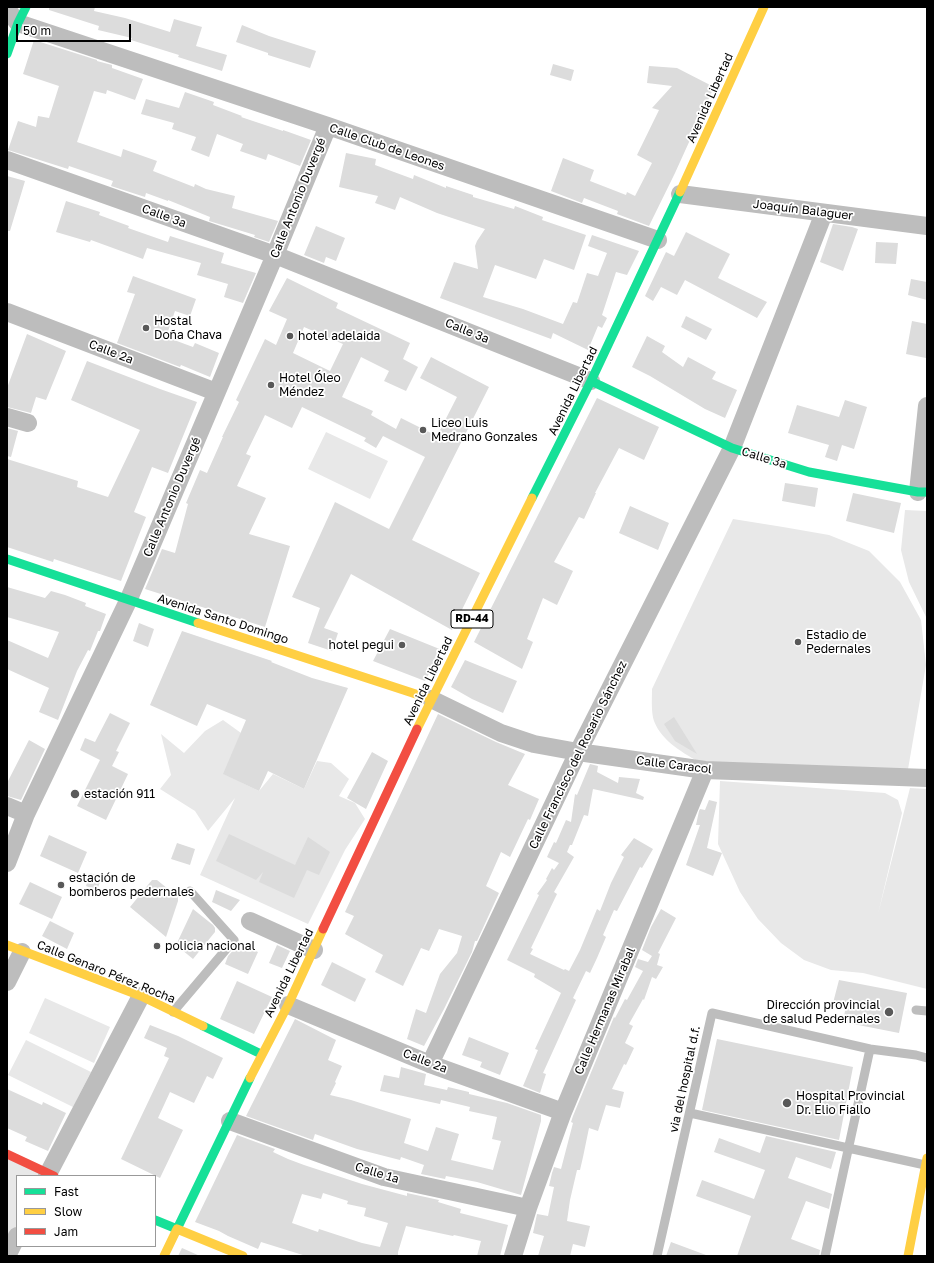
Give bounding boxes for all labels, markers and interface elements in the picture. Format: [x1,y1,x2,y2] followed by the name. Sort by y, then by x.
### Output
[18,16,133,42] scale bar
[23,23,51,38] text: 50 m
[684,51,736,145] street label: Avenida Libertad
[327,120,447,174] street label: Calle Club de Leones
[267,136,329,260] street label: Calle Antonio Duvergé
[752,197,854,223] street label: Joaquín Balaguer
[140,201,188,231] street label: Calle 3ª
[154,314,222,342] place label: Hostal Doña Chava
[443,316,491,346] street label: Calle 3ª
[141,323,151,333] marker: Hostal Doña Chava
[298,329,380,343] place label: hotel adelaida
[285,331,295,341] marker: hotel adelaida
[87,337,135,367] street label: Calle 2ª
[545,344,601,438] street label: Avenida Libertad
[279,371,341,399] place label: Hotel Óleo Méndez
[266,380,276,390] marker: Hotel Óleo Méndez
[431,416,538,444] place label: Liceo Luis Medrano Gonzales
[418,425,428,435] marker: Liceo Luis Medrano Gonzales
[140,435,204,559] street label: Calle Antonio Duvergé
[740,444,788,472] street label: Calle 3ª
[156,591,290,647] street label: Avenida Santo Domingo
[451,610,493,628] road number: RD-44
[806,628,871,656] place label: Estadio de Pedernales
[400,634,456,728] street label: Avenida Libertad
[793,637,803,647] marker: Estadio de Pedernales
[329,638,394,652] place label: hotel pegui
[397,640,407,650] marker: hotel pegui
[526,659,630,851] street label: Calle Francisco del Rosario Sánchez
[635,753,713,777] street label: Calle Caracol
[84,787,155,801] place label: estación 911
[69,788,81,800] marker: estación 911
[69,871,194,899] place label: estación de bomberos pedernales
[56,880,66,890] marker: estación de bomberos pedernales
[261,926,317,1020] street label: Avenida Libertad
[35,938,177,1006] street label: Calle Genaro Pérez Rocha
[165,939,255,953] place label: policia nacional
[152,941,162,951] marker: policia nacional
[572,945,638,1077] street label: Calle Hermanas Mirabal
[763,998,880,1026] place label: Dirección provincial de salud Pedernales
[883,1006,895,1018] marker: Dirección provincial de salud Pedernales
[667,1024,703,1134] street label: via del hospital d.f.
[401,1046,449,1076] street label: Calle 2ª
[796,1089,905,1117] place label: Hospital Provincial Dr. Elio Fiallo
[781,1097,793,1109] marker: Hospital Provincial Dr. Elio Fiallo
[353,1160,401,1186] street label: Calle 1ª
[16,1175,156,1247] legend
[54,1184,79,1199] text: Fast
[54,1204,82,1219] text: Slow
[54,1224,78,1239] text: Jam

